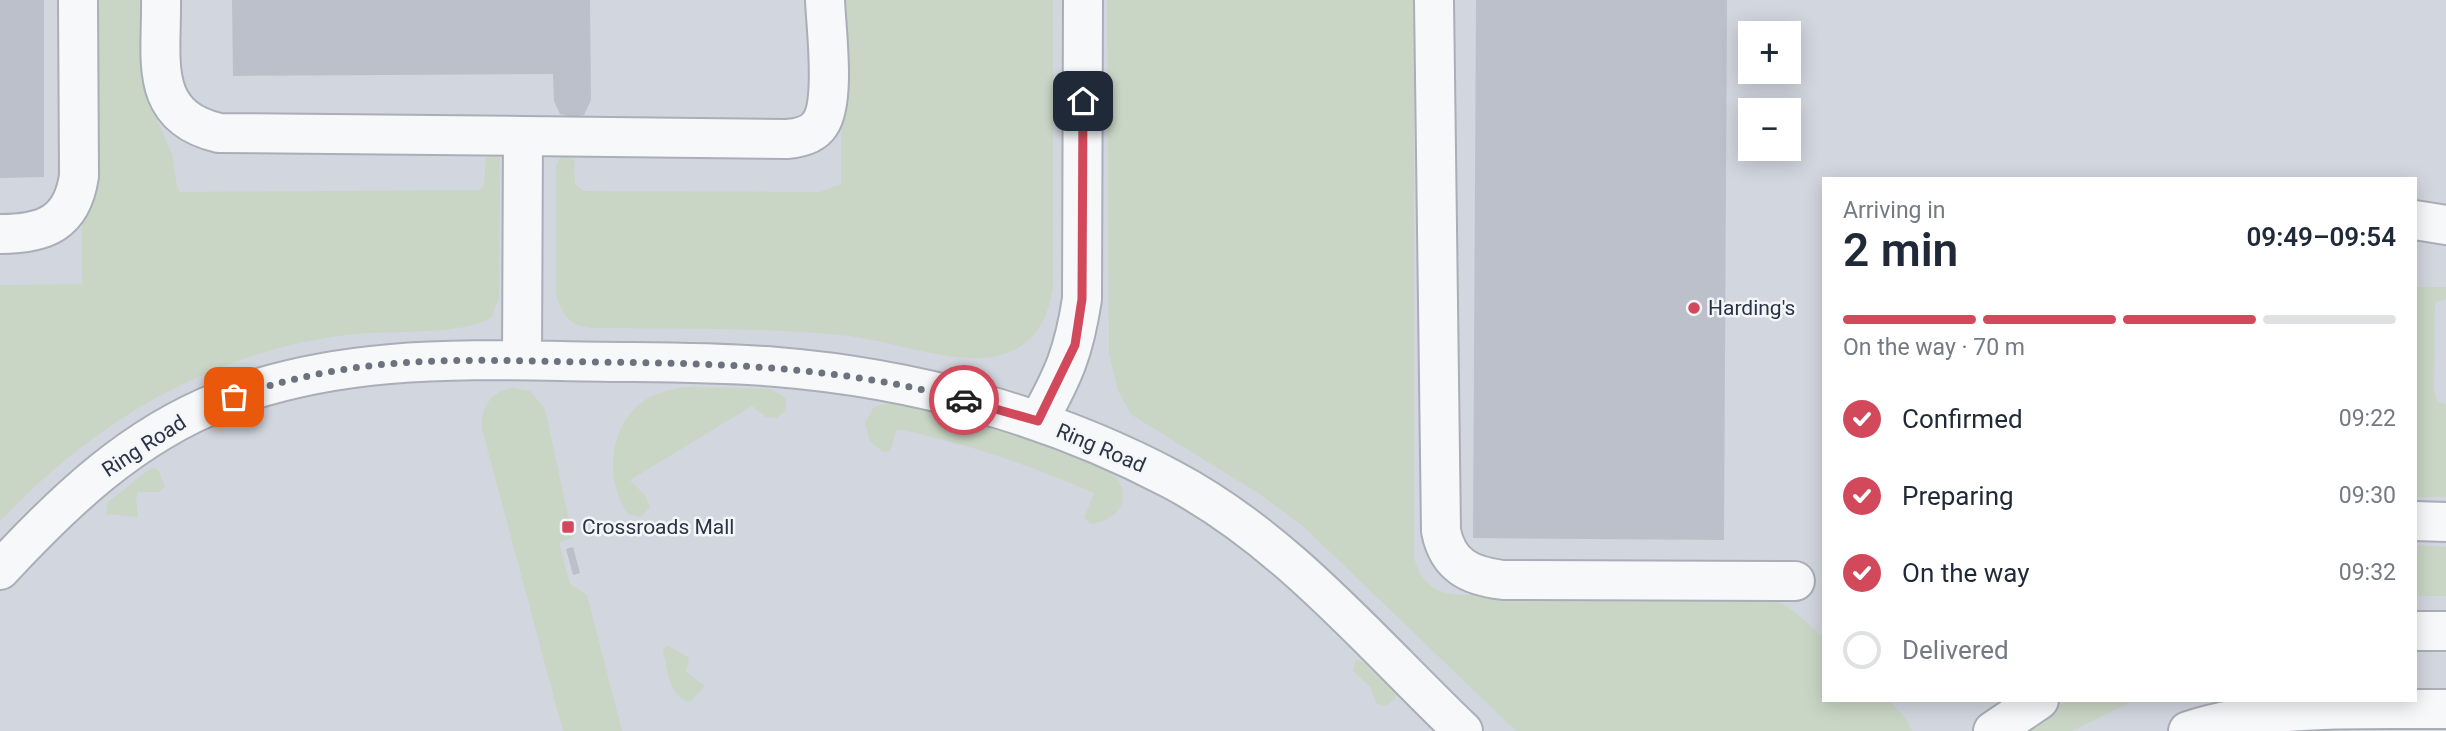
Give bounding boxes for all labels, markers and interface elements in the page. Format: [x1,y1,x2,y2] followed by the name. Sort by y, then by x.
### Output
[1738,21,1801,161] map controls
[1738,21,1801,84] button: +
[1053,71,1113,131] pin
[1064,82,1102,120] icon: home
[1738,98,1801,161] button: −
[1843,197,1946,224] text: Arriving in
[2246,222,2396,252] text: 09:49–09:54
[1843,223,1958,277] text: 2 min
[1708,296,1795,320] place label: Harding's
[1686,300,1702,316] marker: Harding's
[1843,334,2025,361] text: On the way · 70 m
[929,365,999,435] courier
[204,367,264,427] pin
[215,378,253,416] icon: bag
[945,381,983,419] icon: car
[1843,400,1881,438] icon: check
[1902,404,2023,434] text: Confirmed
[2339,405,2396,432] text: 09:22
[98,410,190,482] street label: Ring Road
[1053,418,1149,478] street label: Ring Road
[1843,477,1881,515] icon: check
[1902,481,2014,511] text: Preparing
[2339,482,2396,509] text: 09:30
[582,515,734,539] place label: Crossroads Mall
[560,519,576,535] marker: Crossroads Mall
[1843,554,1881,592] icon: check
[1902,558,2030,588] text: On the way
[2339,559,2396,586] text: 09:32
[1902,635,2009,665] text: Delivered

